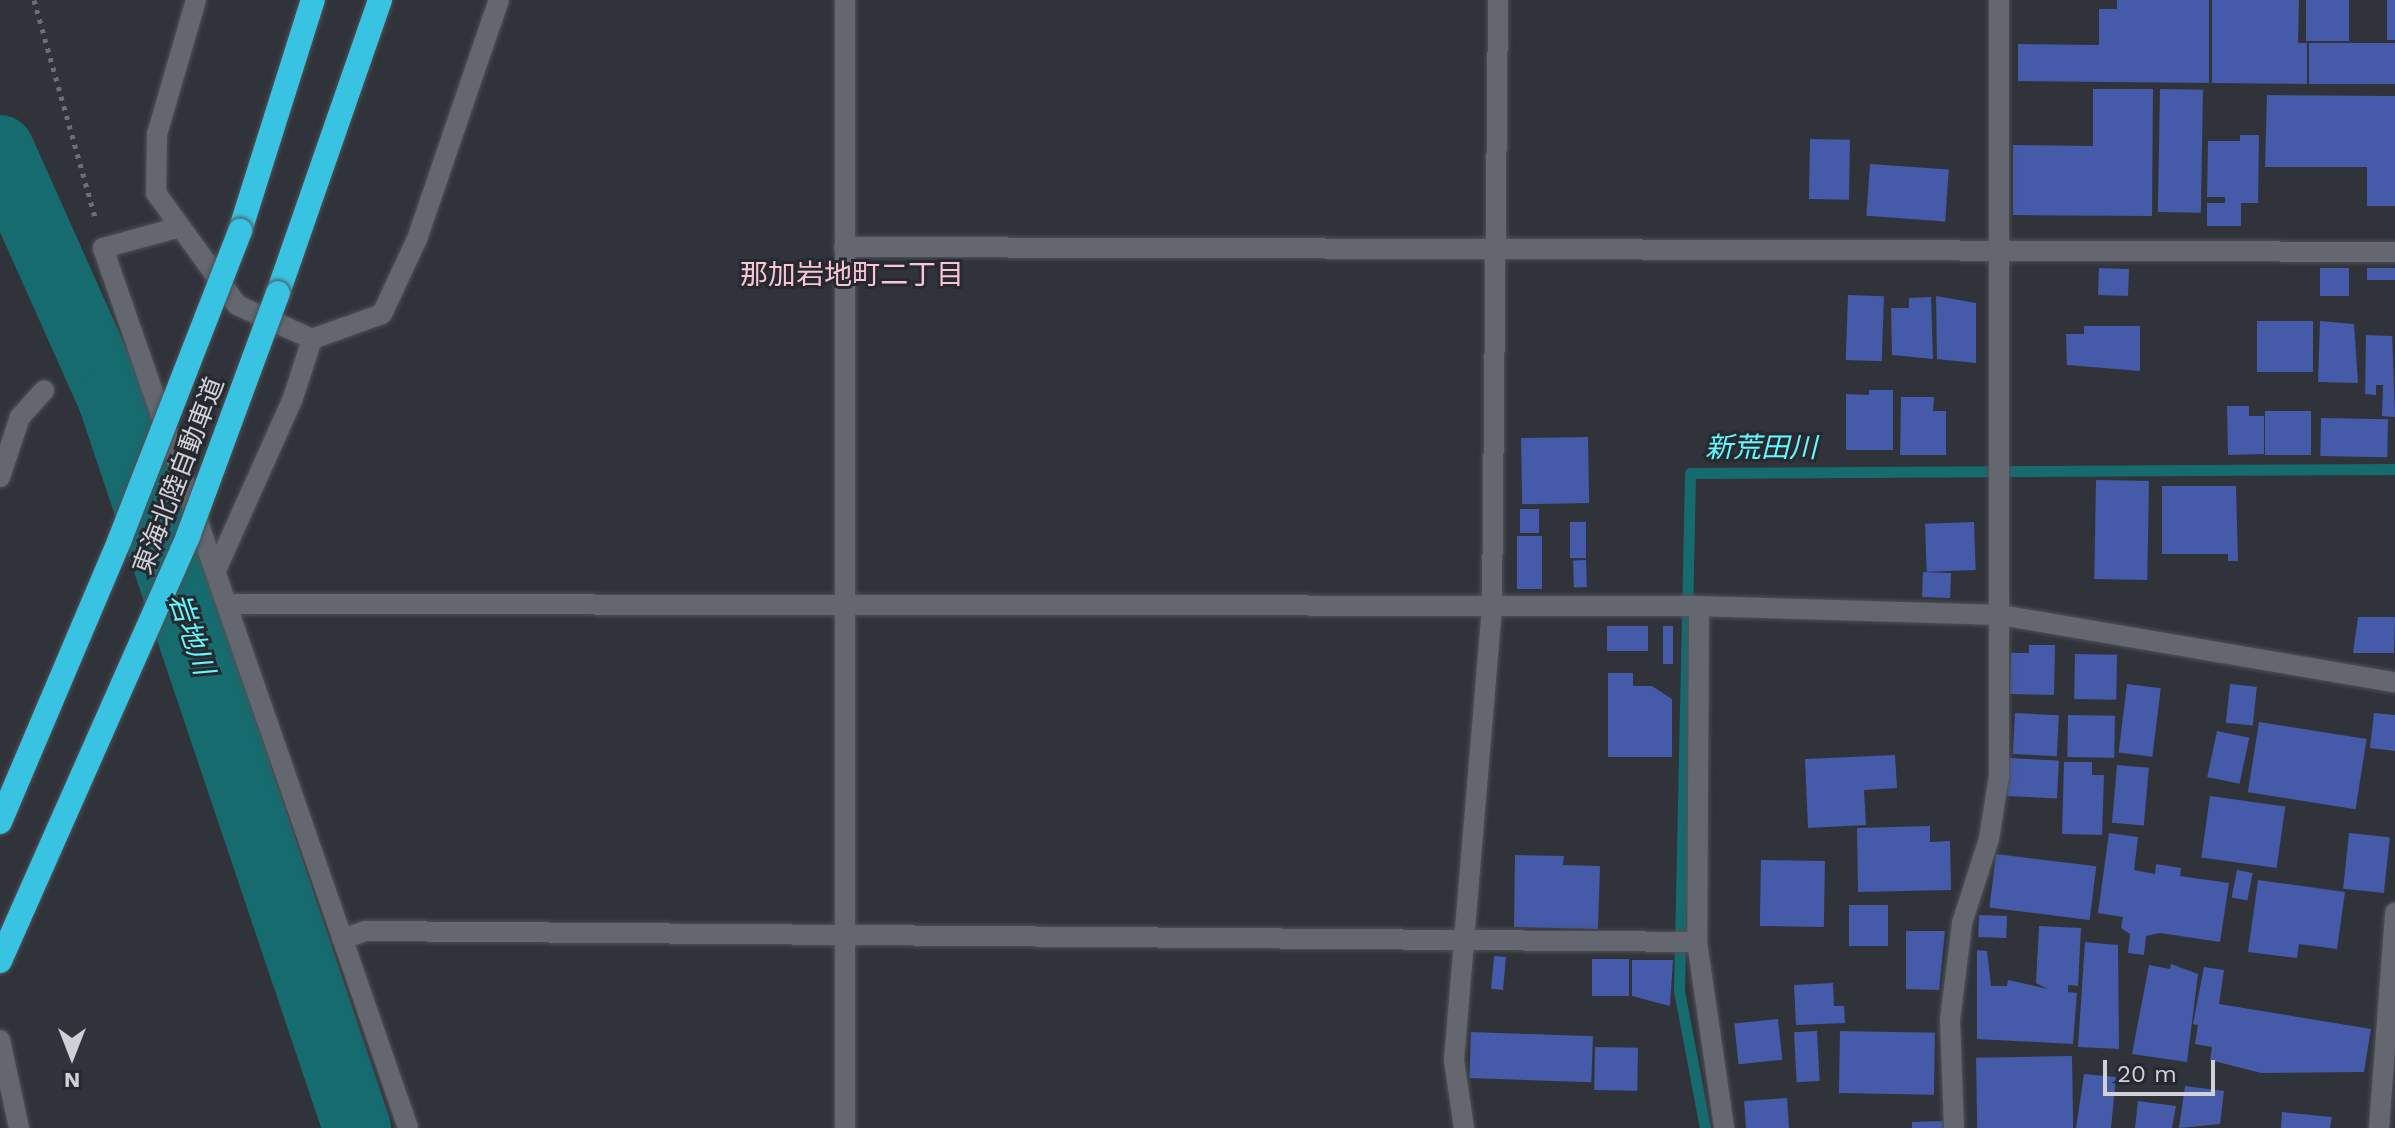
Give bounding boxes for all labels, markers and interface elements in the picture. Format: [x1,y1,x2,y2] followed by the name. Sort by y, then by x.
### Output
[740,258,964,292] district label: 那加岩地町二丁目
[127,373,231,579] street label: 東海北陸自動車道
[1705,431,1817,465] water label: 新荒田川
[161,589,221,679] water label: 岩地川
[32,1016,112,1096] north arrow
[2107,1044,2219,1094] scale bar
[2117,1060,2177,1088] text: 20 m
[64,1068,80,1093] text: N

